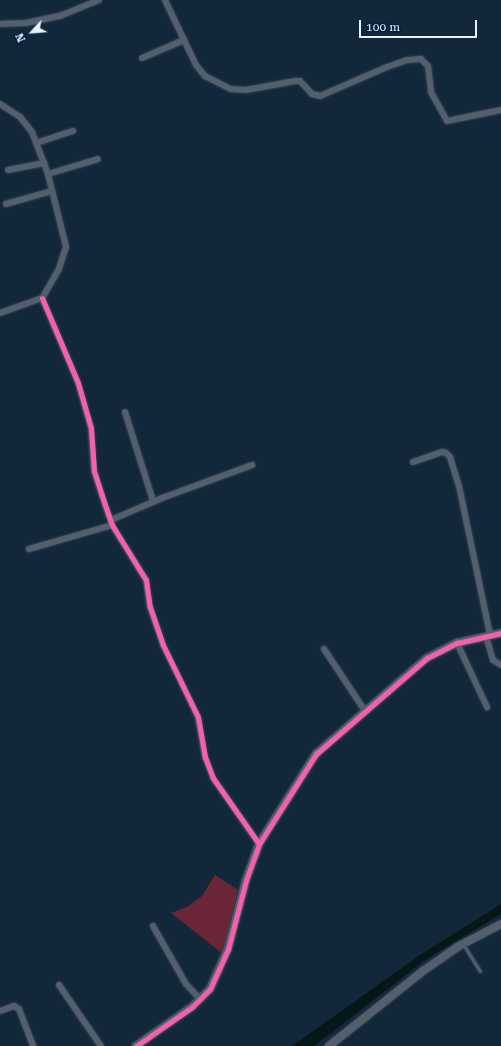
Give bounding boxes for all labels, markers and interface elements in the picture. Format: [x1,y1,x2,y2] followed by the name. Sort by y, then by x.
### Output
[12,12,52,52] north arrow
[361,12,479,38] scale bar
[366,20,400,34] text: 100 m
[13,31,28,44] text: N

